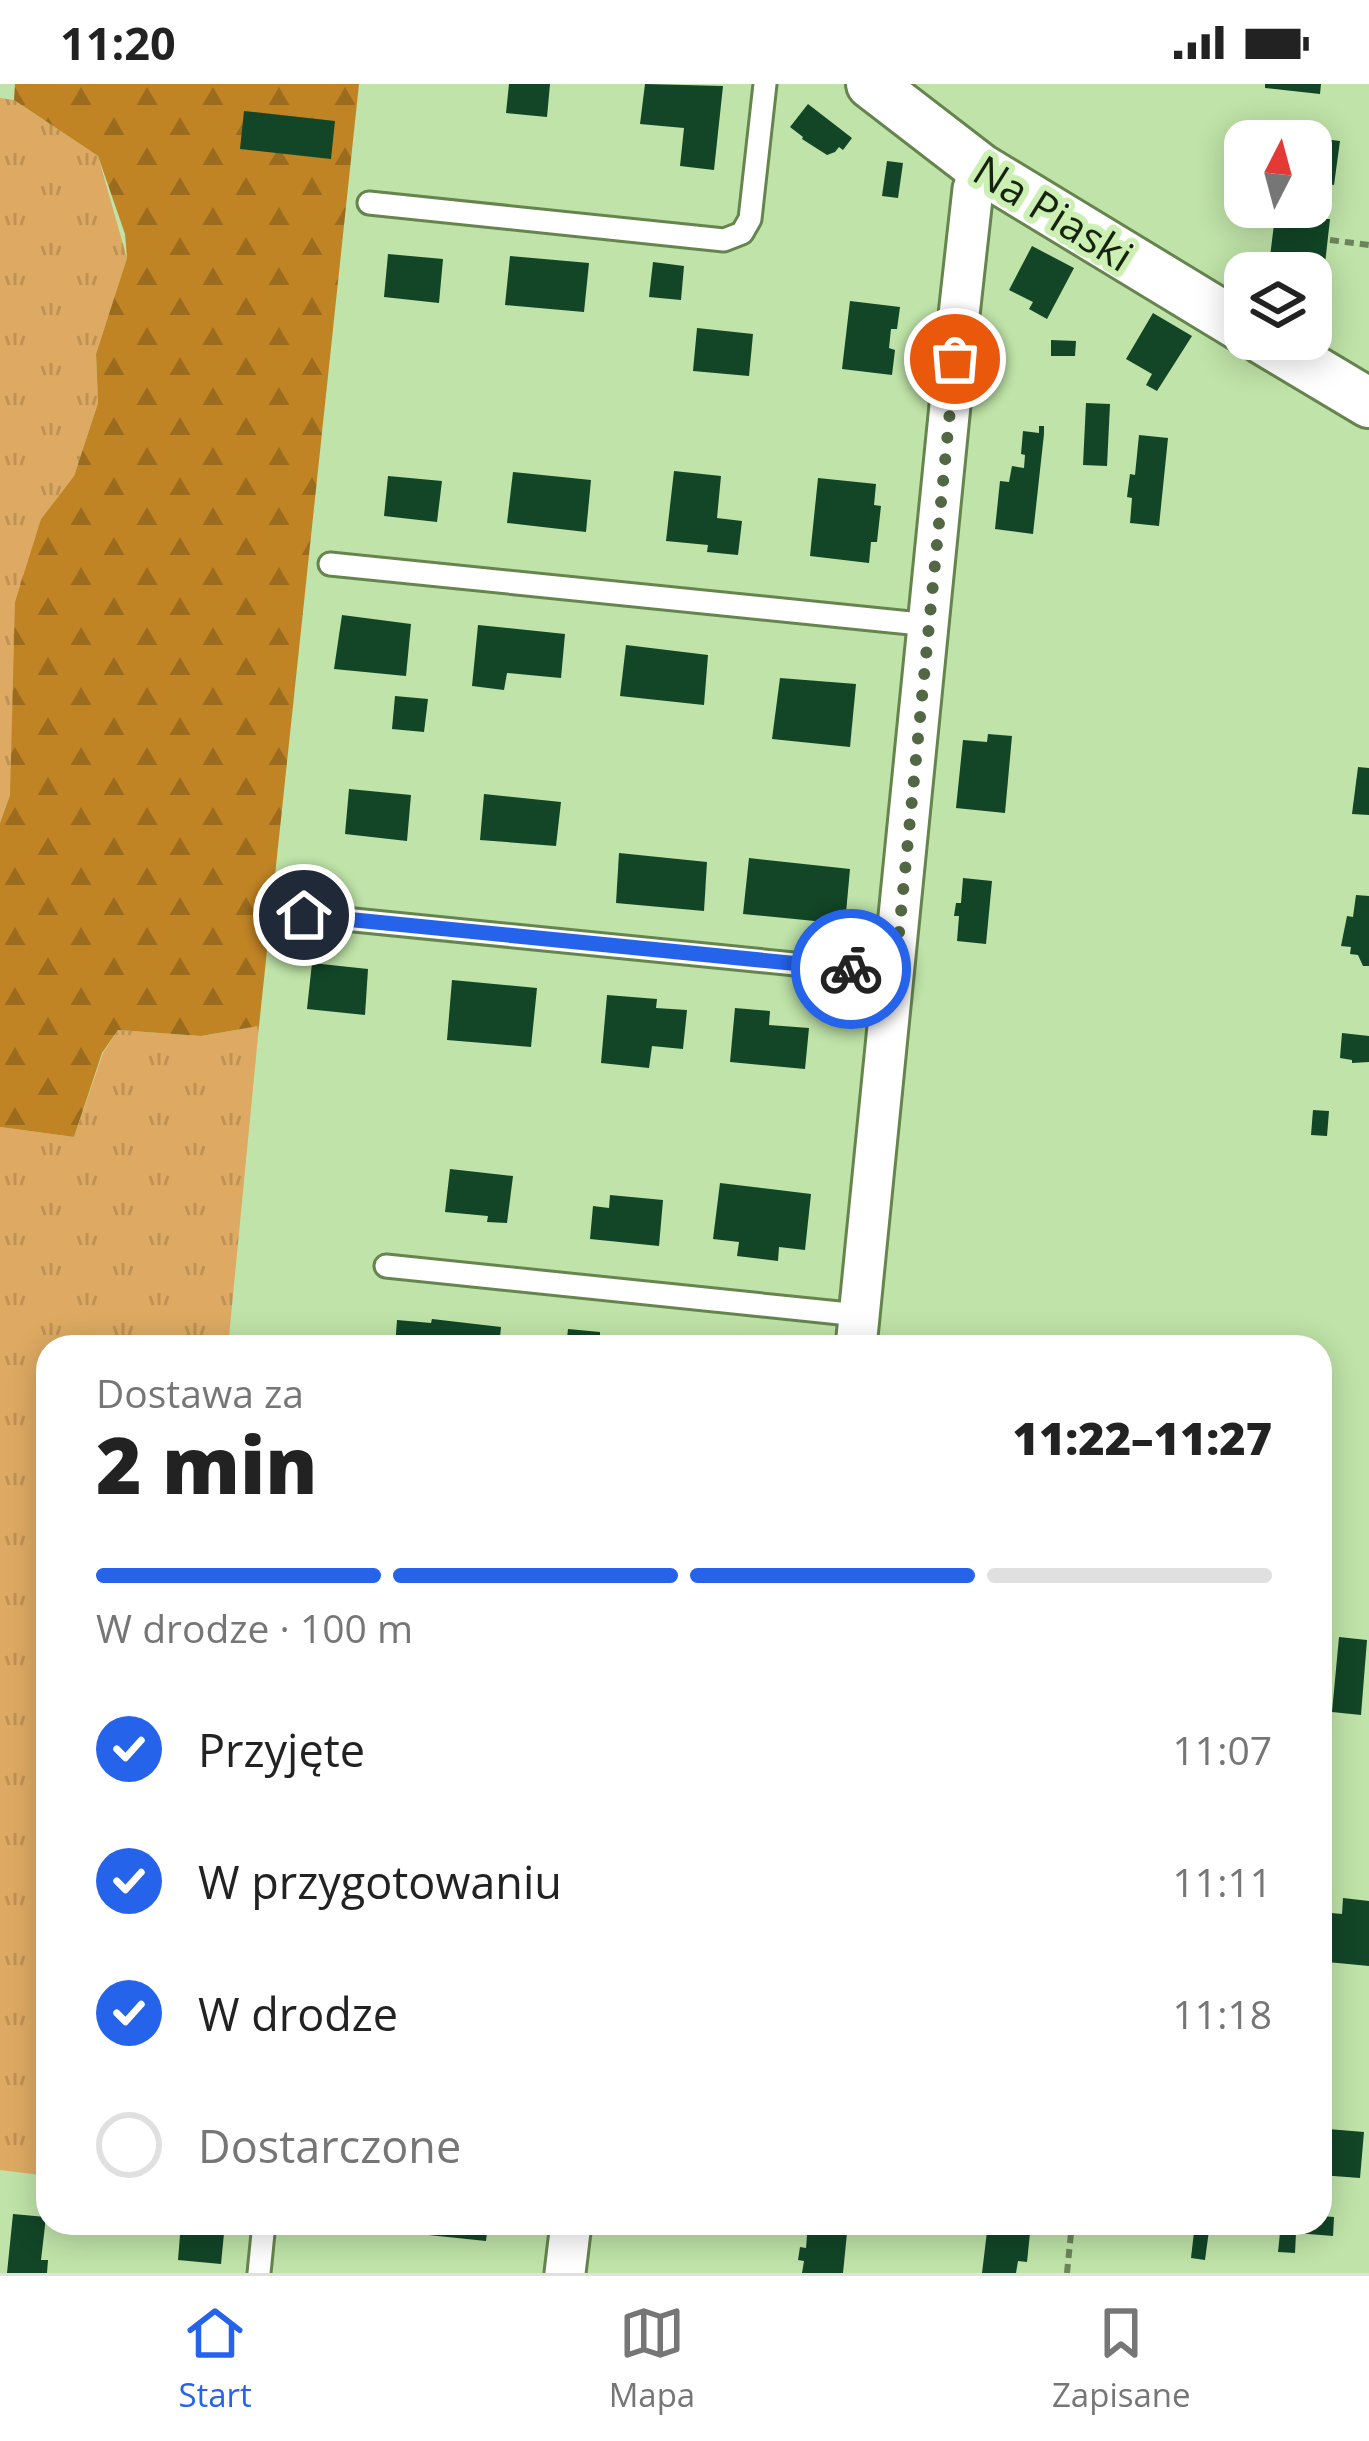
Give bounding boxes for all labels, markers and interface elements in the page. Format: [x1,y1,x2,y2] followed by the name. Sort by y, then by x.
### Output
[60,12,176,73] text: 11:20
[1224,120,1332,228] north arrow
[1224,120,1332,360] map controls
[964,141,1144,283] street label: Na Piaski
[1224,252,1332,360] button: layers
[904,308,1006,410] pin
[922,326,988,392] icon: bag
[253,864,355,966] pin
[271,882,337,948] icon: home
[791,909,911,1029] courier
[818,936,884,1002] icon: bike
[96,1366,304,1419] text: Dostawa za
[1013,1407,1272,1468] text: 11:22–11:27
[96,1411,318,1517] text: 2 min
[96,1601,413,1654] text: W drodze · 100 m
[96,1716,162,1782] icon: check
[198,1719,365,1780] text: Przyjęte
[1173,1723,1272,1776] text: 11:07
[96,1848,162,1914] icon: check
[198,1851,562,1912] text: W przygotowaniu
[1173,1855,1272,1908] text: 11:11
[96,1980,162,2046] icon: check
[198,1983,398,2044] text: W drodze
[1173,1987,1272,2040] text: 11:18
[198,2115,461,2176] text: Dostarczone
[178,2300,252,2417] tab: Start
[609,2300,695,2417] tab: Mapa
[1052,2300,1191,2417] tab: Zapisane

